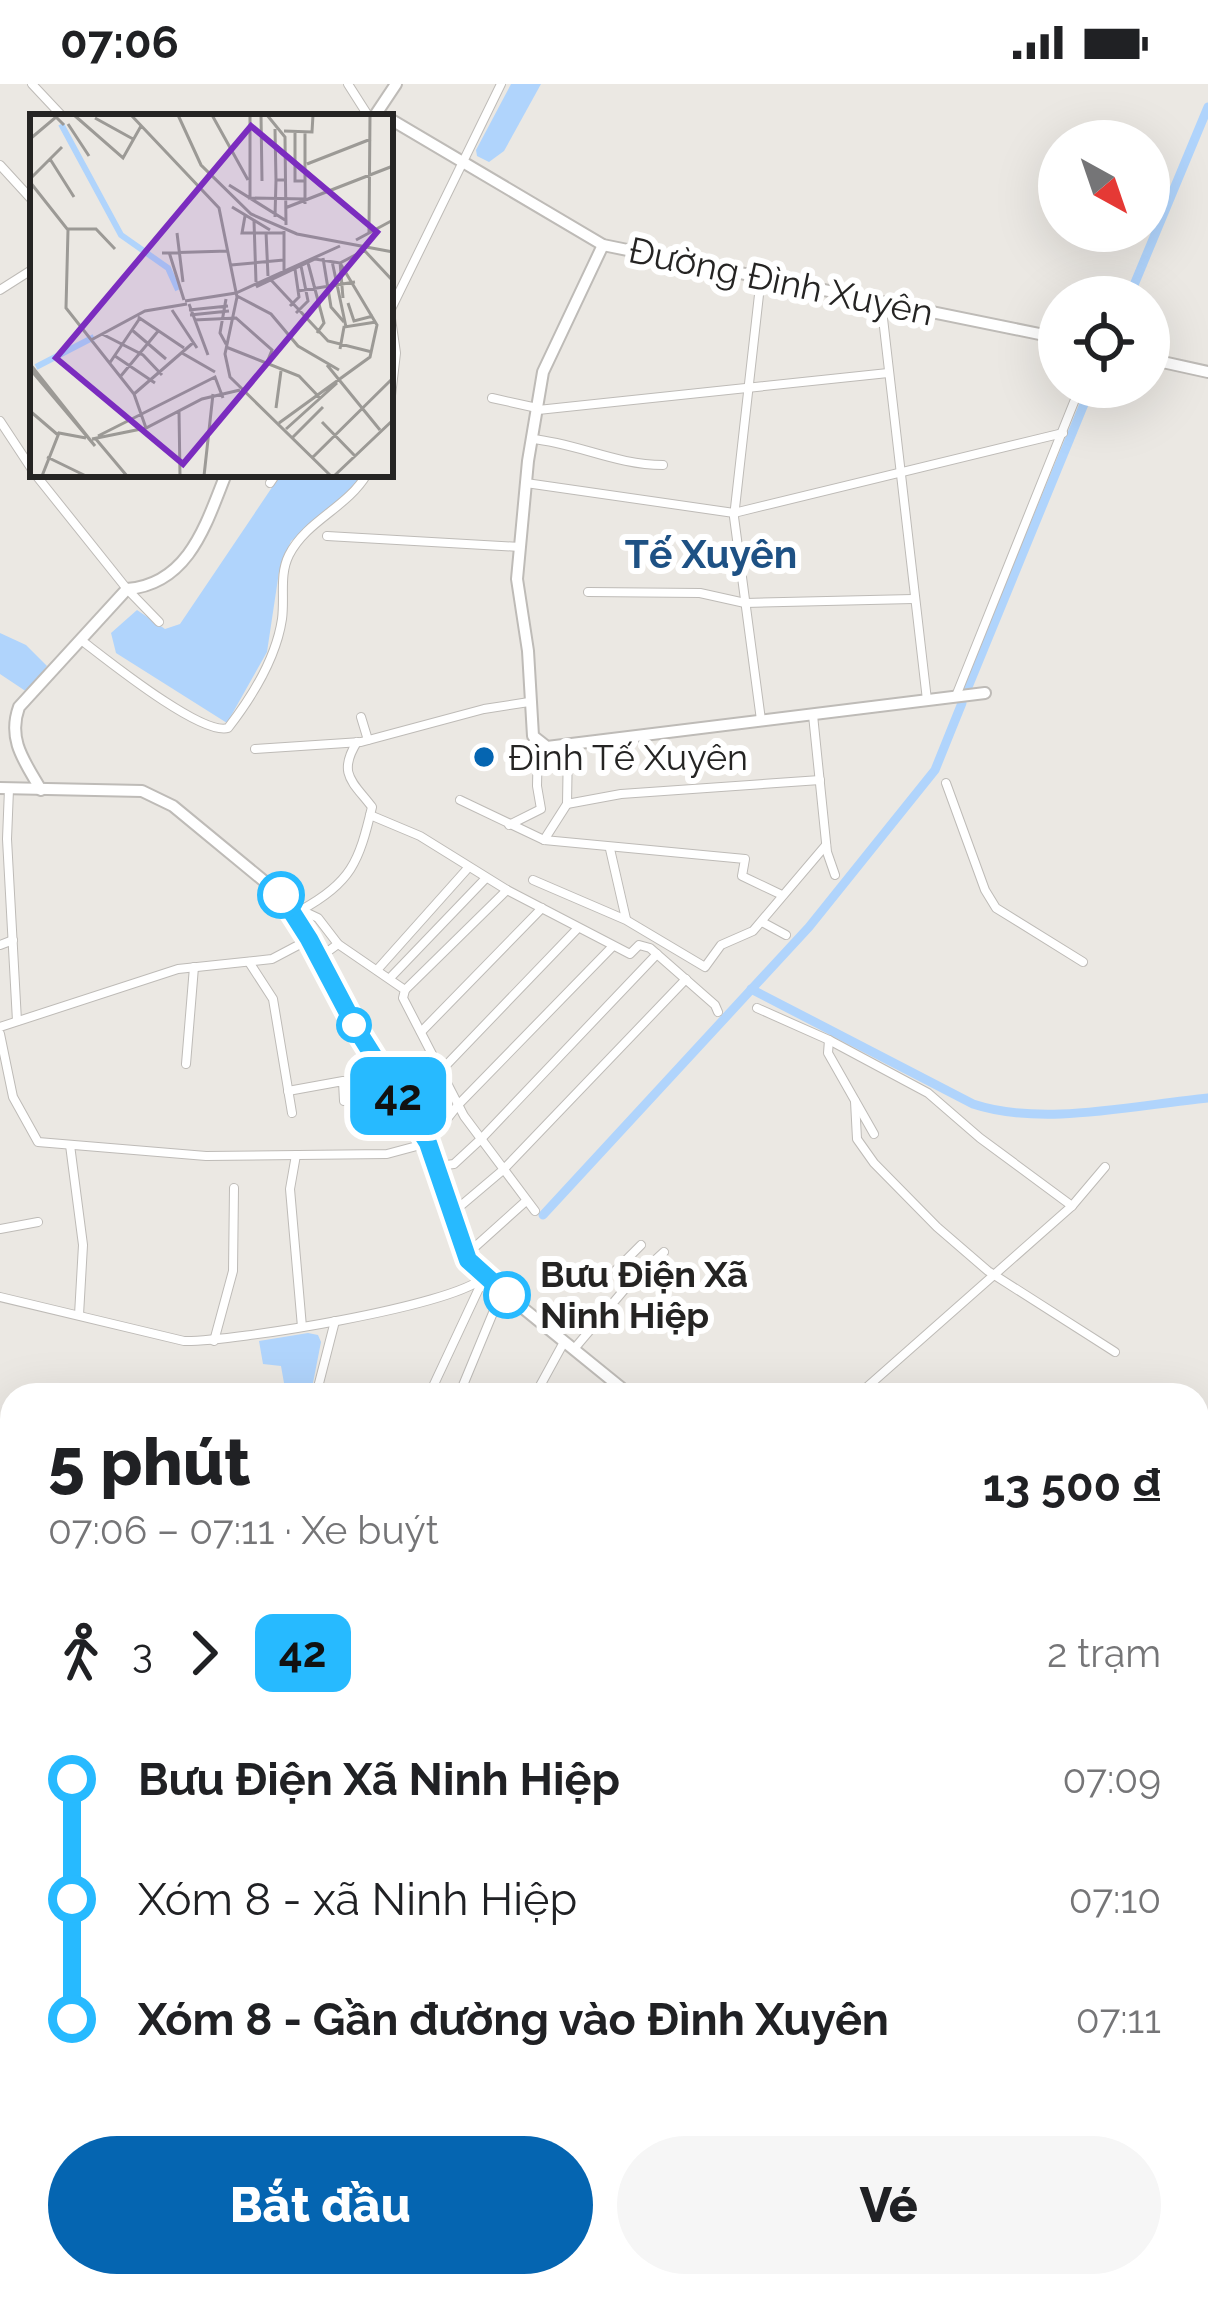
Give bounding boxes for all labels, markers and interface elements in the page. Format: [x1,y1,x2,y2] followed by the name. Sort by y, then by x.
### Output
[60,16,179,69] text: 07:06
[30,114,393,477] inset map
[1038,120,1170,252] north arrow
[1038,120,1170,408] map controls
[625,228,937,334] street label: Đường Đình Xuyên
[1038,276,1170,408] button: locate
[625,531,797,577] district label: Tế Xuyên
[508,736,748,778] place label: Đình Tế Xuyên
[471,744,497,770] marker: Đình Tế Xuyên
[259,873,303,917] unlabelled marker
[338,1009,370,1041] unlabelled marker
[344,1057,452,1135] line badge: 42
[374,1071,422,1120] text: 42
[540,1253,748,1336] place label: Bưu Điện Xã Ninh Hiệp
[485,1273,529,1317] marker: Bưu Điện Xã Ninh Hiệp
[48,1423,251,1500] text: 5 phút
[983,1459,1161,1512] text: 13 500 ₫
[48,1507,439,1553] text: 07:06 – 07:11 · Xe buýt
[48,1620,114,1686] icon: walk
[171,1620,237,1686] icon: forward
[279,1628,327,1677] text: 42
[132,1630,153,1676] text: 3
[1047,1630,1161,1676] text: 2 trạm
[138,1753,620,1806] text: Bưu Điện Xã Ninh Hiệp
[1062,1756,1161,1802] text: 07:09
[138,1873,577,1926] text: Xóm 8 - xã Ninh Hiệp
[1069,1876,1161,1922] text: 07:10
[138,1993,889,2046] text: Xóm 8 - Gần đường vào Đình Xuyên
[1076,1996,1161,2042] text: 07:11
[48,2136,593,2274] button: Bắt đầu
[617,2136,1161,2274] button: Vé

